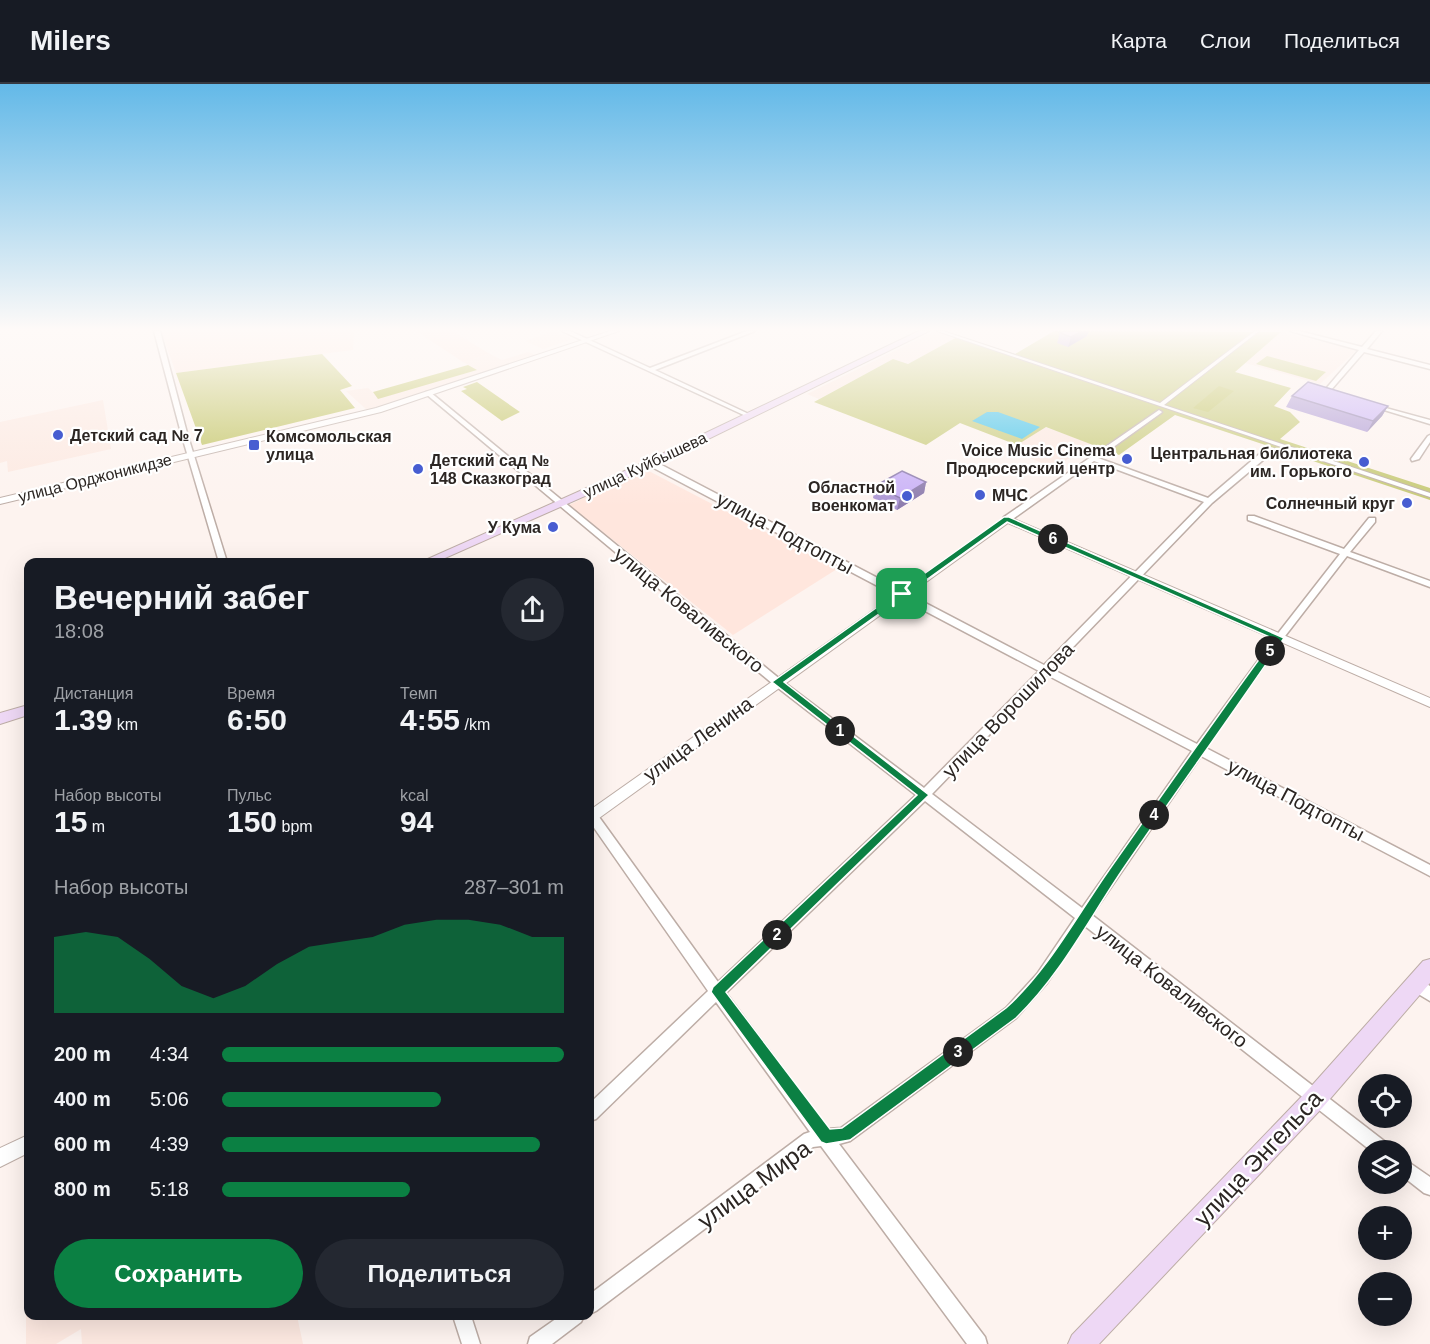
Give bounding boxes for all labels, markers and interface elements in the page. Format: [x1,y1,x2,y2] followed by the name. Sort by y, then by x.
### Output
[30,25,111,56] text: Milers
[1111,29,1167,52] text: Карта
[1200,29,1251,52] text: Слои
[1284,29,1400,52] text: Поделиться
[70,427,203,444] place label: Детский сад № 7
[51,428,65,442] marker: Детский сад № 7
[266,428,392,463] place label: Комсомольская улица
[581,429,710,501] street label: улица Куйбышева
[247,438,261,452] marker: Комсомольская улица
[946,442,1115,477] place label: Voice Music Cinema Продюсерский центр
[1150,445,1352,480] place label: Центральная библиотека им. Горького
[17,451,174,505] street label: улица Орджоникидзе
[430,452,551,487] place label: Детский сад № 148 Сказкоград
[1120,452,1134,466] marker: Voice Music Cinema Продюсерский центр
[1357,455,1371,469] marker: Центральная библиотека им. Горького
[411,462,425,476] marker: Детский сад № 148 Сказкоград
[808,479,895,514] place label: Областной военкомат
[992,487,1029,504] place label: МЧС
[713,488,857,578] street label: улица Подтопты
[973,488,987,502] marker: МЧС
[900,489,914,503] marker: Областной военкомат
[1266,495,1395,512] place label: Солнечный круг
[1400,496,1414,510] marker: Солнечный круг
[488,519,541,536] place label: У Кума
[546,520,560,534] marker: У Кума
[1038,524,1068,554] pin: 6
[1049,530,1057,547] text: 6
[610,543,768,677] street label: улица Коваливского
[876,568,927,619] pin
[885,577,918,610] icon: arrive
[501,578,564,641] button: share
[54,579,310,616] text: Вечерний забег
[54,620,104,642] text: 18:08
[1255,636,1285,666] pin: 5
[938,637,1079,782] street label: улица Ворошилова
[1266,642,1274,659] text: 5
[54,685,133,702] text: Дистанция
[227,685,275,702] text: Время
[400,685,437,702] text: Темп
[639,692,757,786] street label: улица Ленина
[54,703,112,736] text: 1.39
[227,703,287,736] text: 6:50
[400,703,460,736] text: 4:55
[112,716,138,733] text: km
[460,716,490,733] text: /km
[825,716,855,746] pin: 1
[836,722,844,739] text: 1
[1224,755,1368,845] street label: улица Подтопты
[54,787,161,804] text: Набор высоты
[227,787,272,804] text: Пульс
[400,787,428,804] text: kcal
[1139,800,1169,830] pin: 4
[54,805,87,838] text: 15
[227,805,277,838] text: 150
[400,805,433,838] text: 94
[1150,806,1158,823] text: 4
[87,818,105,835] text: m
[277,818,313,835] text: bpm
[54,876,188,898] text: Набор высоты
[464,876,564,898] text: 287–301 m
[762,920,792,950] pin: 2
[1092,920,1252,1052] street label: улица Коваливского
[773,926,781,943] text: 2
[943,1037,973,1067] pin: 3
[54,1043,111,1065] text: 200 m
[150,1043,189,1065] text: 4:34
[954,1043,962,1060] text: 3
[1358,1074,1412,1326] map controls
[1358,1074,1412,1128] button: locate
[1188,1084,1328,1231] street label: улица Энгельса
[54,1088,111,1110] text: 400 m
[150,1088,189,1110] text: 5:06
[54,1133,111,1155] text: 600 m
[150,1133,189,1155] text: 4:39
[692,1134,816,1234] street label: улица Мира
[1358,1140,1412,1194] button: layers
[54,1178,111,1200] text: 800 m
[150,1178,189,1200] text: 5:18
[1358,1206,1412,1260] button: +
[54,1239,303,1308] button: Сохранить
[315,1239,564,1308] button: Поделиться
[1358,1272,1412,1326] button: −

